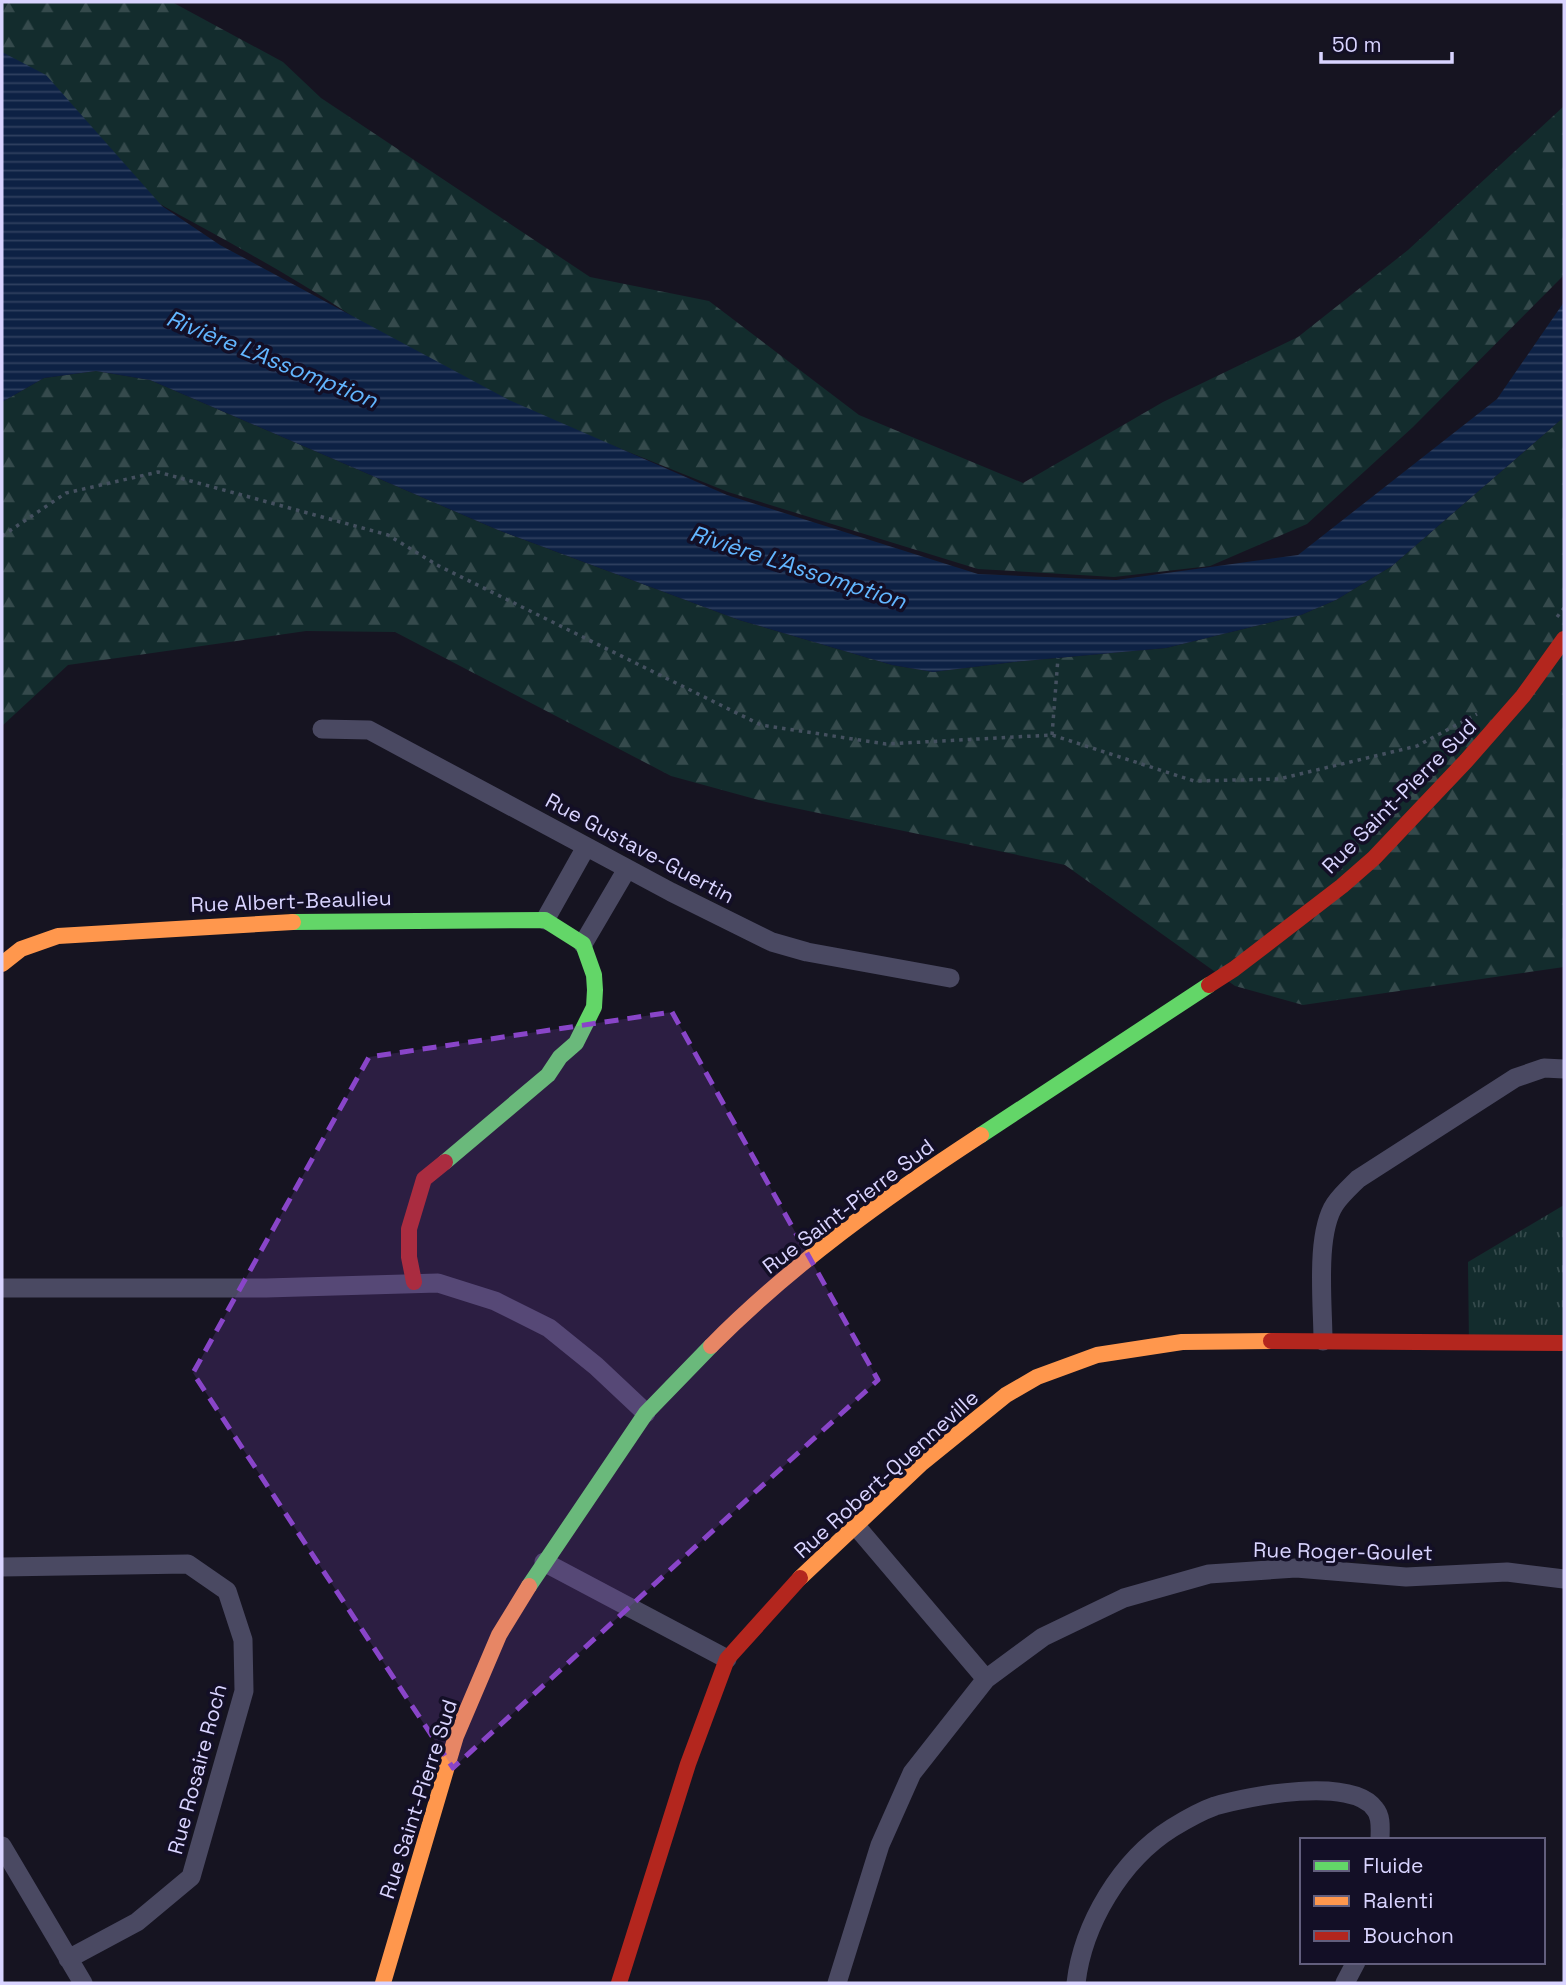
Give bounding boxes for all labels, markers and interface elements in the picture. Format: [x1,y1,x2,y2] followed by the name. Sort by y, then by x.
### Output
[1321,21,1452,65] scale bar
[1332,31,1382,58] text: 50 m
[162,303,383,415] water label: Rivière L'Assomption
[686,518,911,616] water label: Rivière L'Assomption
[1316,713,1482,879] street label: Rue Saint-Pierre Sud
[541,787,739,909] street label: Rue Gustave-Guertin
[190,884,392,918] street label: Rue Albert-Beaulieu
[757,1133,939,1279] street label: Rue Saint-Pierre Sud
[788,1384,984,1564] street label: Rue Robert-Quenneville
[1253,1536,1433,1566] street label: Rue Roger-Goulet
[161,1681,233,1857] street label: Rue Rosaire Roch
[373,1696,463,1902] street label: Rue Saint-Pierre Sud
[1300,1838,1545,1964] legend
[1363,1852,1423,1879] text: Fluide
[1363,1887,1433,1914] text: Ralenti
[1363,1922,1454,1949] text: Bouchon

